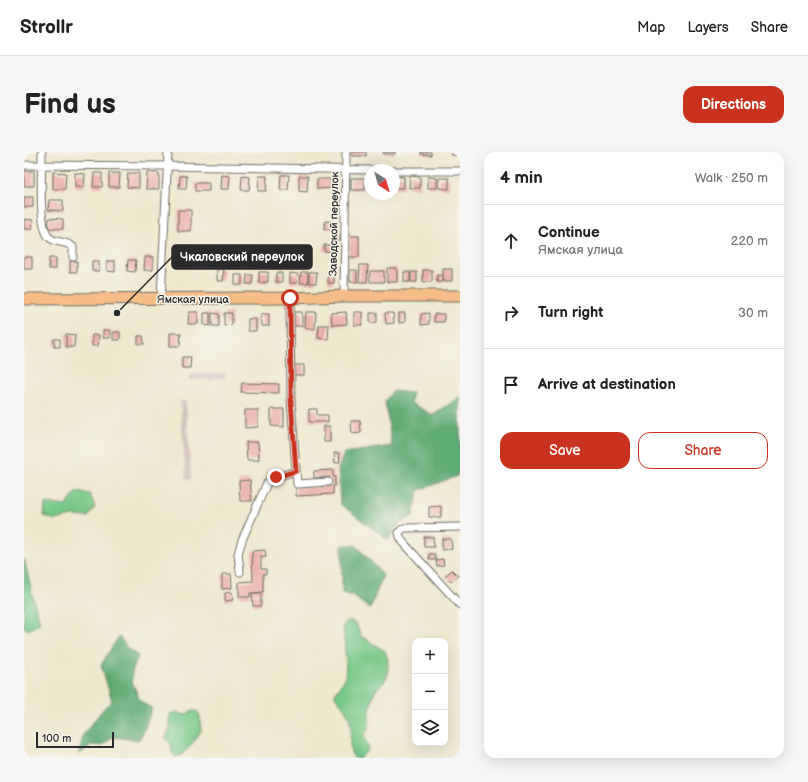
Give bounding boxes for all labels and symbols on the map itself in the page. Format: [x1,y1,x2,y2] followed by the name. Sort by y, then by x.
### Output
[364,164,400,200] north arrow
[327,171,341,276] street label: Заводской переулок
[172,245,312,269] callout: Чкаловский переулок
[180,250,304,265] text: Чкаловский переулок
[281,289,299,307] route start
[157,293,230,306] street label: Ямская улица
[267,468,285,486] route end
[36,730,114,749] scale bar

